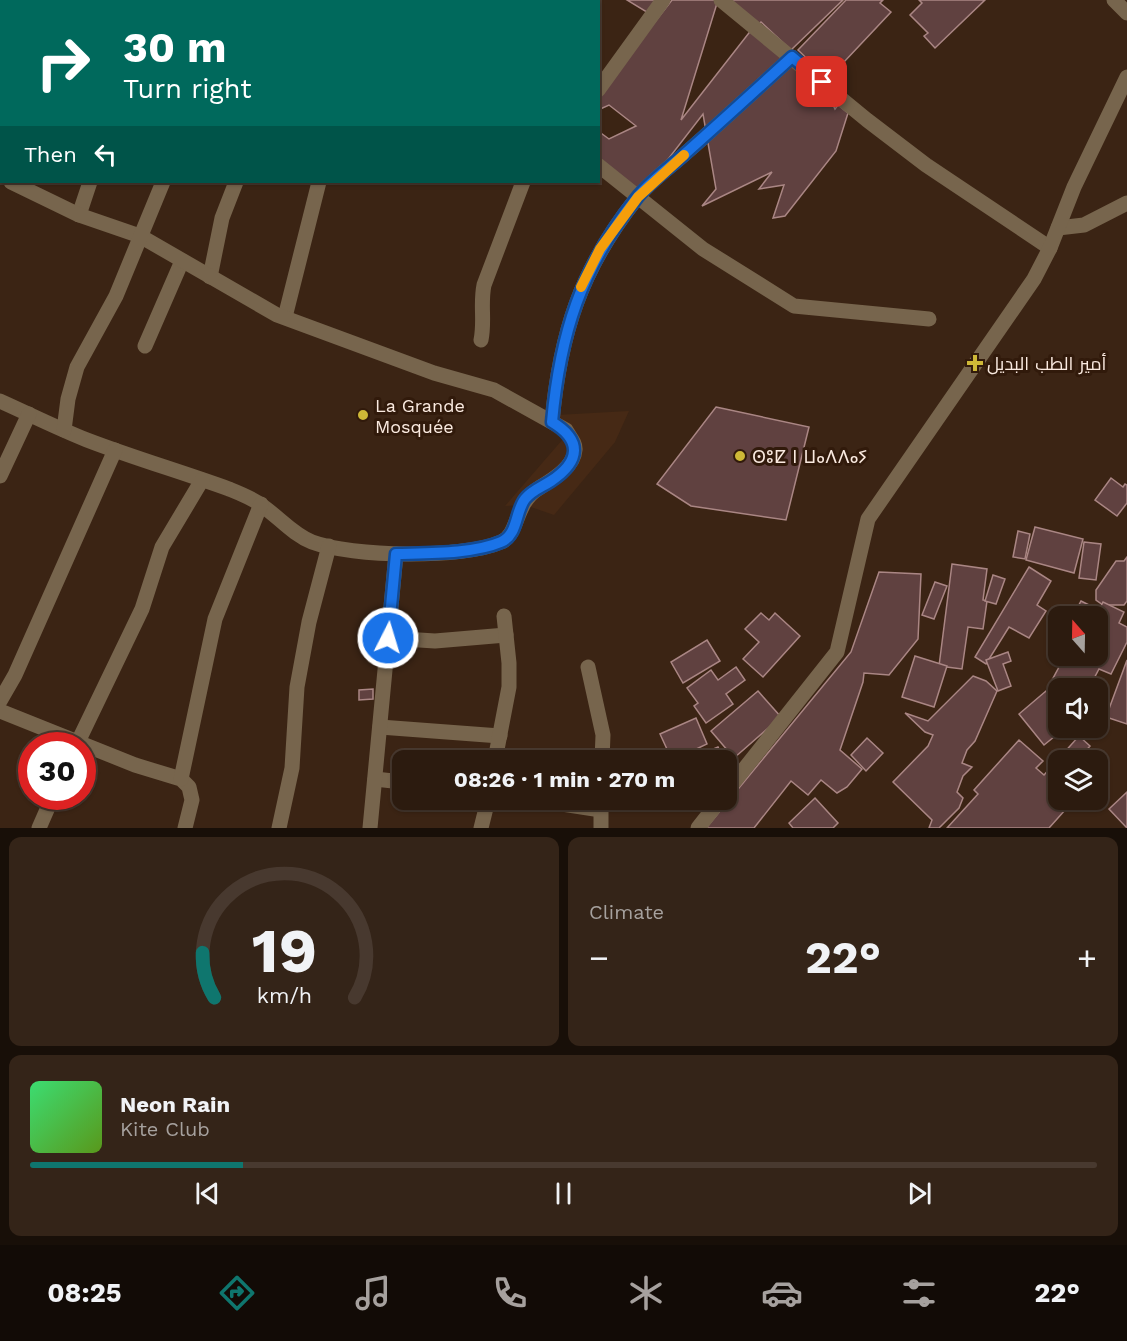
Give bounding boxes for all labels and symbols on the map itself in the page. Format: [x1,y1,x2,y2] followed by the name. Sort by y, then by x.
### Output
[796,56,847,107] pin
[987,353,1107,375] place label: أمير الطب البديل
[968,356,982,370] marker: أمير الطب البديل
[375,395,465,437] place label: La Grande Mosquée
[356,408,370,422] marker: La Grande Mosquée
[752,446,867,467] place label: ⵙⵓⵇ ⵏ ⵡⴰⴷⴷⴰⵢ
[733,449,747,463] marker: ⵙⵓⵇ ⵏ ⵡⴰⴷⴷⴰⵢ
[356,606,420,670] position arrow
[1048,606,1108,666] north arrow
[18,732,96,810] speed limit sign: 30

